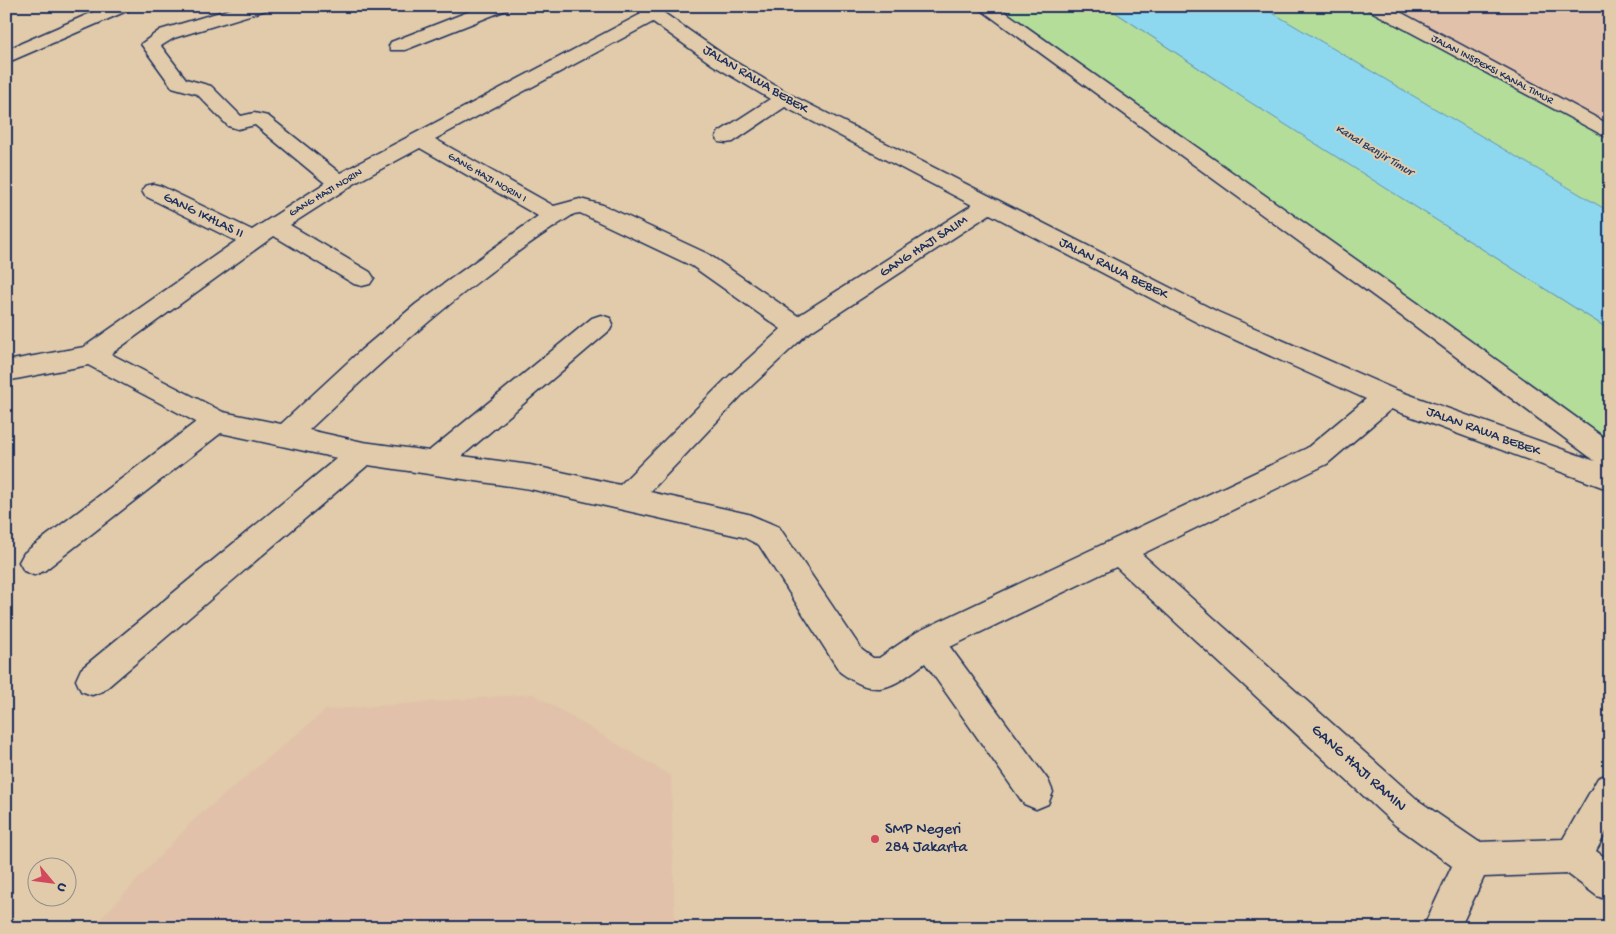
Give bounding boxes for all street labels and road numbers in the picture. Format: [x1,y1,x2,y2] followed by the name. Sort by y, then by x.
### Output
[1429,33,1556,108] street label: JALAN INSPEKSI KANAL TIMUR
[699,42,812,119] street label: JALAN RAWA BEBEK
[446,151,529,206] street label: GANG HAJI NORIN I
[287,166,365,220] street label: GANG HAJI NORIN
[160,189,246,243] street label: GANG IKHLAS II
[877,212,972,282] street label: GANG HAJI SALIM
[1056,234,1171,304] street label: JALAN RAWA BEBEK
[1424,403,1544,461] street label: JALAN RAWA BEBEK
[1306,721,1410,817] street label: GANG HAJI RAMIN

